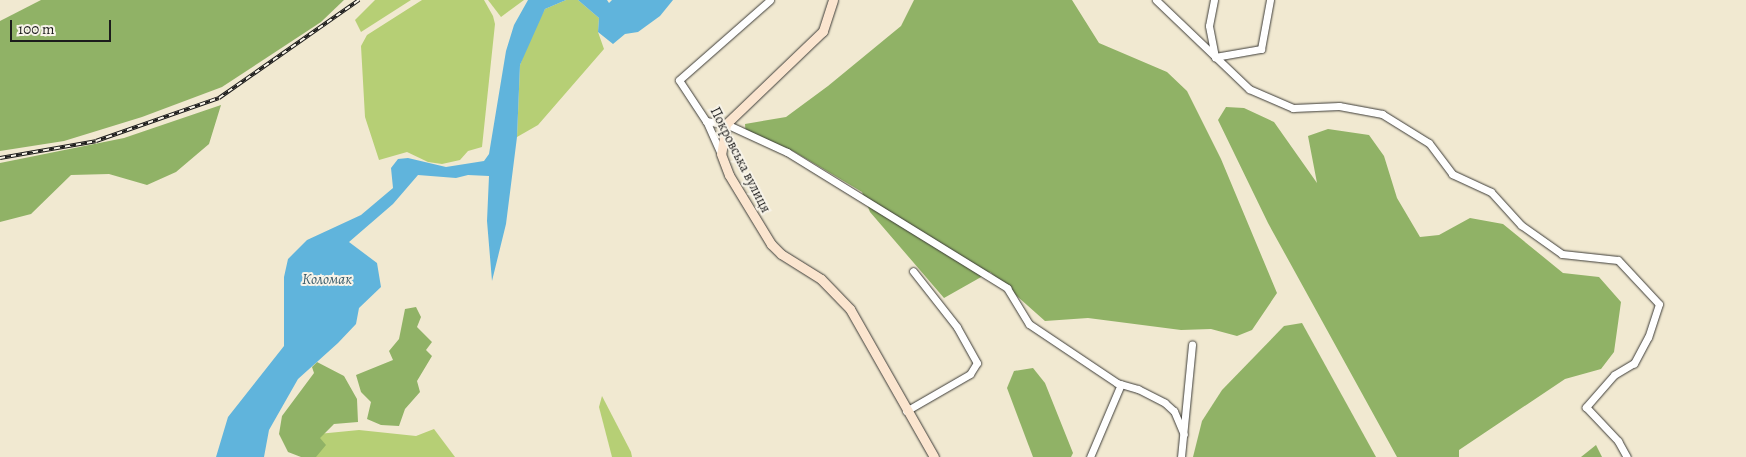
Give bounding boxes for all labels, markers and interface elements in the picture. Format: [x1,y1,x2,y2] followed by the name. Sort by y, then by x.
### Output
[12,10,114,42] scale bar
[18,19,55,39] text: 100 m
[706,104,774,216] street label: Покровська вулиця
[302,271,352,289] water label: Коломак

